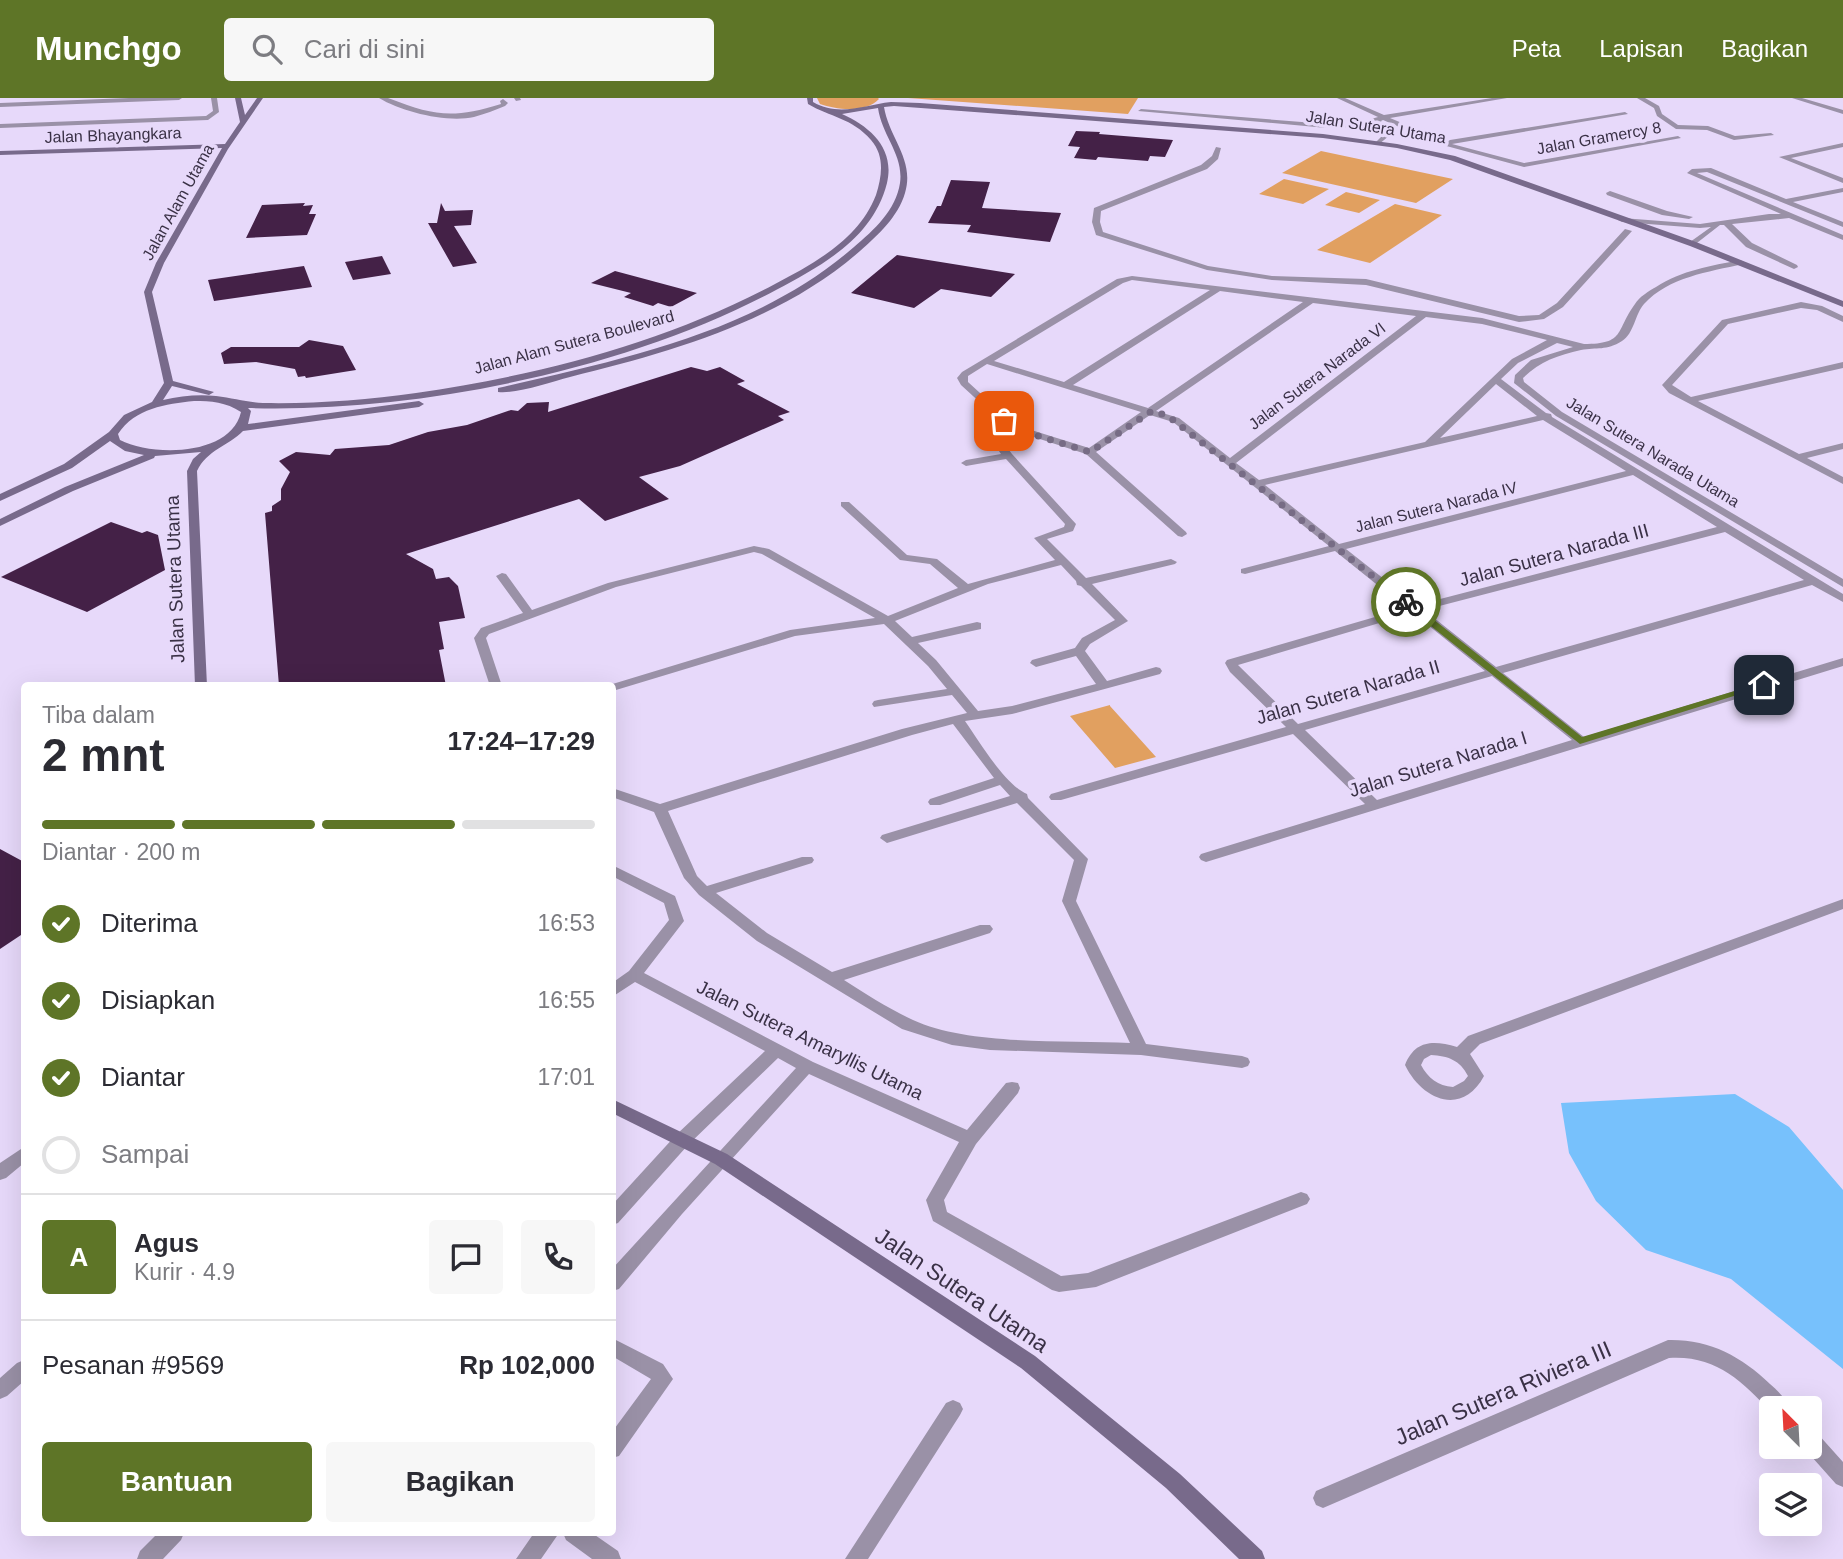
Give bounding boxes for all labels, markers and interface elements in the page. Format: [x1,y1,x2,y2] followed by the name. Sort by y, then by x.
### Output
[224,18,714,81] search box
[35,30,182,67] text: Munchgo
[248,30,286,68] icon: search
[304,34,425,64] text: Cari di sini
[1512,35,1561,62] text: Peta
[1599,35,1683,62] text: Lapisan
[1721,35,1808,62] text: Bagikan
[1305,108,1447,146] street label: Jalan Sutera Utama
[1535,119,1663,157] street label: Jalan Gramercy 8
[44,124,182,146] street label: Jalan Bhayangkara
[139,141,217,263] street label: Jalan Alam Utama
[472,307,676,377] street label: Jalan Alam Sutera Boulevard
[1245,319,1389,433] street label: Jalan Sutera Narada VI
[974,391,1034,451] pin
[1564,394,1742,510] street label: Jalan Sutera Narada Utama
[985,402,1023,440] icon: bag
[1353,479,1519,535] street label: Jalan Sutera Narada IV
[162,494,188,663] street label: Jalan Sutera Utama
[1457,520,1651,590] street label: Jalan Sutera Narada III
[1371,567,1441,637] courier
[1387,583,1425,621] icon: bike
[1734,655,1794,715] pin
[1254,656,1442,728] street label: Jalan Sutera Narada II
[1745,666,1783,704] icon: home
[42,702,155,728] text: Tiba dalam
[448,726,595,756] text: 17:24–17:29
[1347,727,1529,801] street label: Jalan Sutera Narada I
[42,729,165,781] text: 2 mnt
[42,839,201,865] text: Diantar · 200 m
[42,905,80,943] icon: check
[101,908,198,938] text: Diterima
[537,910,595,936] text: 16:53
[693,976,927,1104] street label: Jalan Sutera Amaryllis Utama
[42,982,80,1020] icon: check
[101,985,215,1015] text: Disiapkan
[537,987,595,1013] text: 16:55
[42,1059,80,1097] icon: check
[101,1062,185,1092] text: Diantar
[537,1064,595,1090] text: 17:01
[101,1139,189,1169] text: Sampai
[429,1220,503,1294] button: chat
[521,1220,595,1294] button: phone
[870,1222,1054,1358] street label: Jalan Sutera Utama
[134,1228,199,1258] text: Agus
[70,1242,88,1272] text: A
[134,1259,235,1285] text: Kurir · 4.9
[1391,1336,1615,1450] street label: Jalan Sutera Riviera III
[42,1350,224,1380] text: Pesanan #9569
[459,1350,595,1380] text: Rp 102,000
[1759,1396,1822,1460] north arrow
[1759,1396,1822,1536] map controls
[42,1442,312,1522] button: Bantuan
[326,1442,595,1522] button: Bagikan
[1759,1473,1822,1536] button: layers

